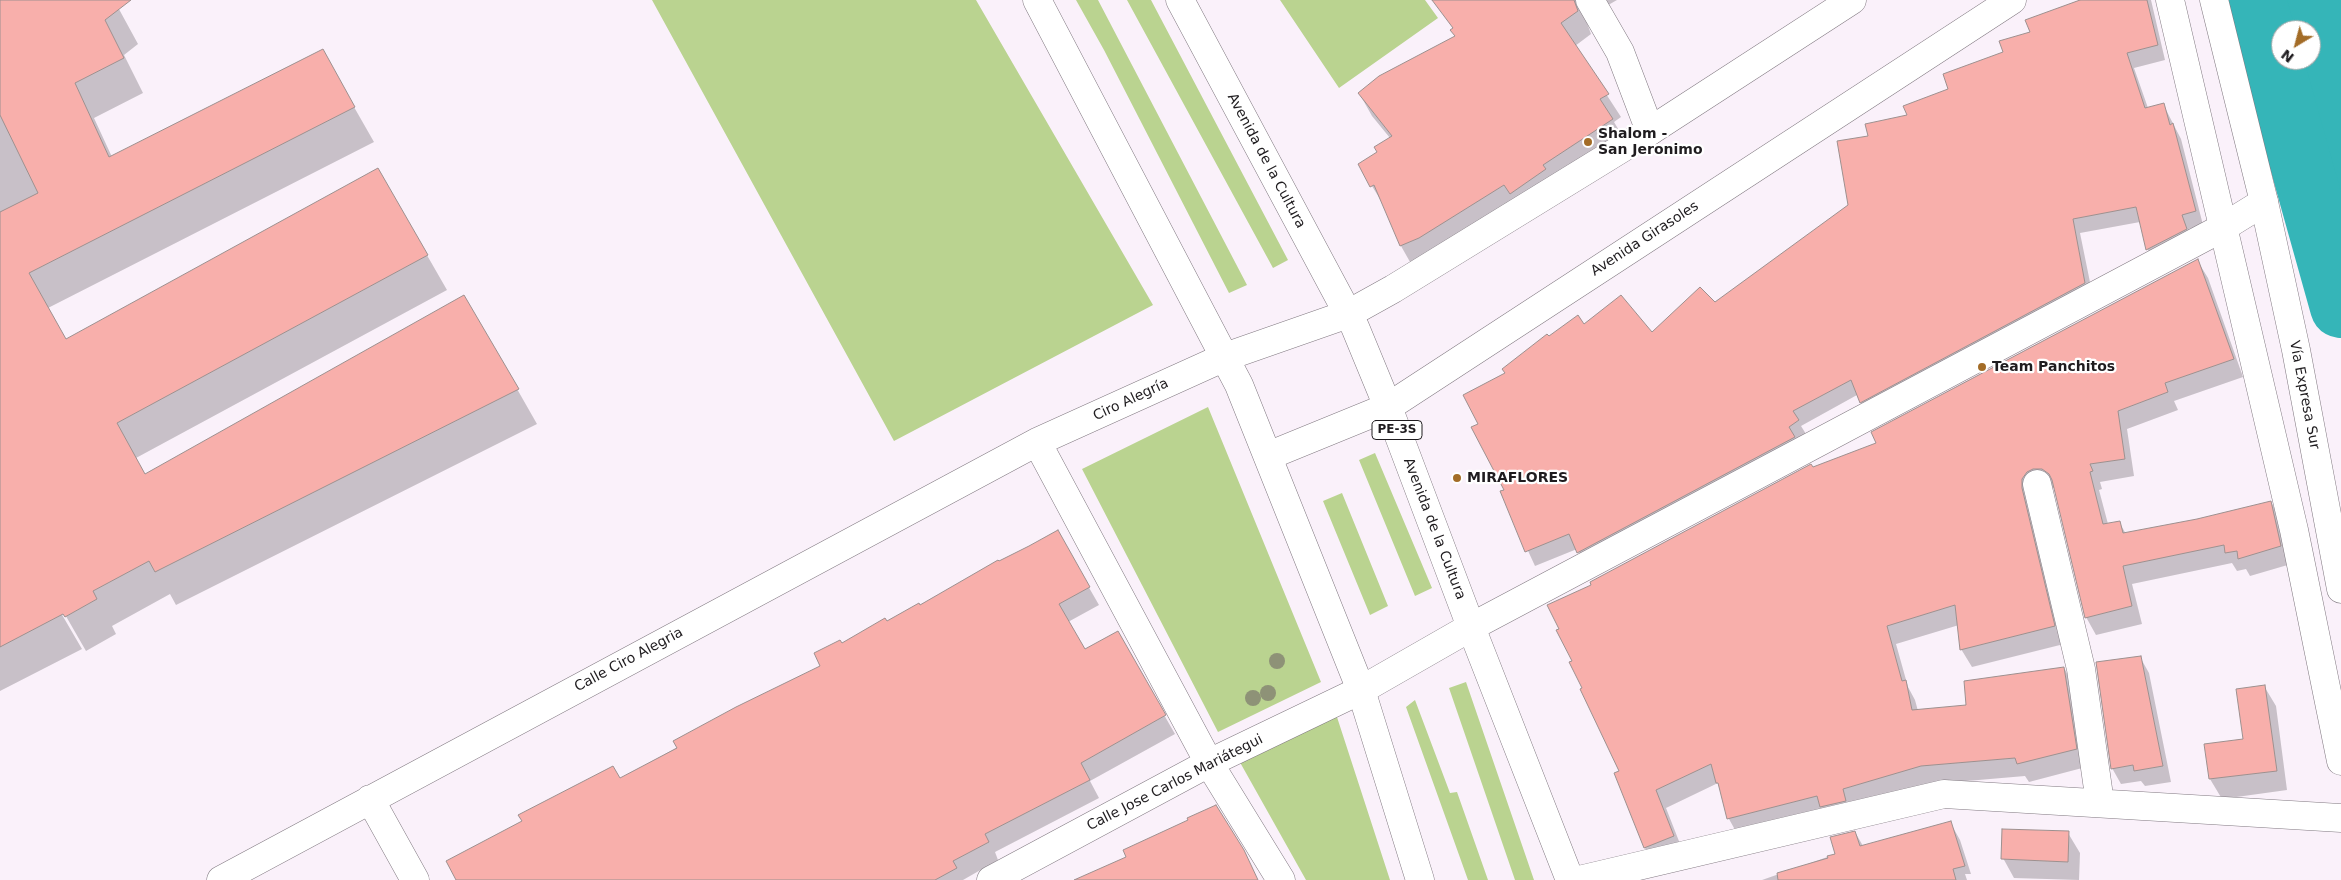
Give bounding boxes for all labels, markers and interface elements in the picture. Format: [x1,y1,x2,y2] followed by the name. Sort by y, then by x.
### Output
[2271,20,2321,70] north arrow
[2278,46,2297,66] text: N
[1223,91,1309,231] street label: Avenida de la Cultura
[1598,126,1703,158] place label: Shalom - San Jeronimo
[1582,136,1594,148] marker: Shalom - San Jeronimo
[1588,198,1702,280] street label: Avenida Girasoles
[2285,339,2323,451] street label: Vía Expresa Sur
[1992,359,2115,375] place label: Team Panchitos
[1976,361,1988,373] marker: Team Panchitos
[1091,375,1171,425] street label: Ciro Alegría
[1372,420,1422,440] road number: PE-3S
[1399,456,1469,602] street label: Avenida de la Cultura
[1467,470,1568,486] place label: MIRAFLORES
[1451,472,1463,484] marker: MIRAFLORES
[572,624,686,696] street label: Calle Ciro Alegria
[1084,731,1266,835] street label: Calle Jose Carlos Mariátegui

